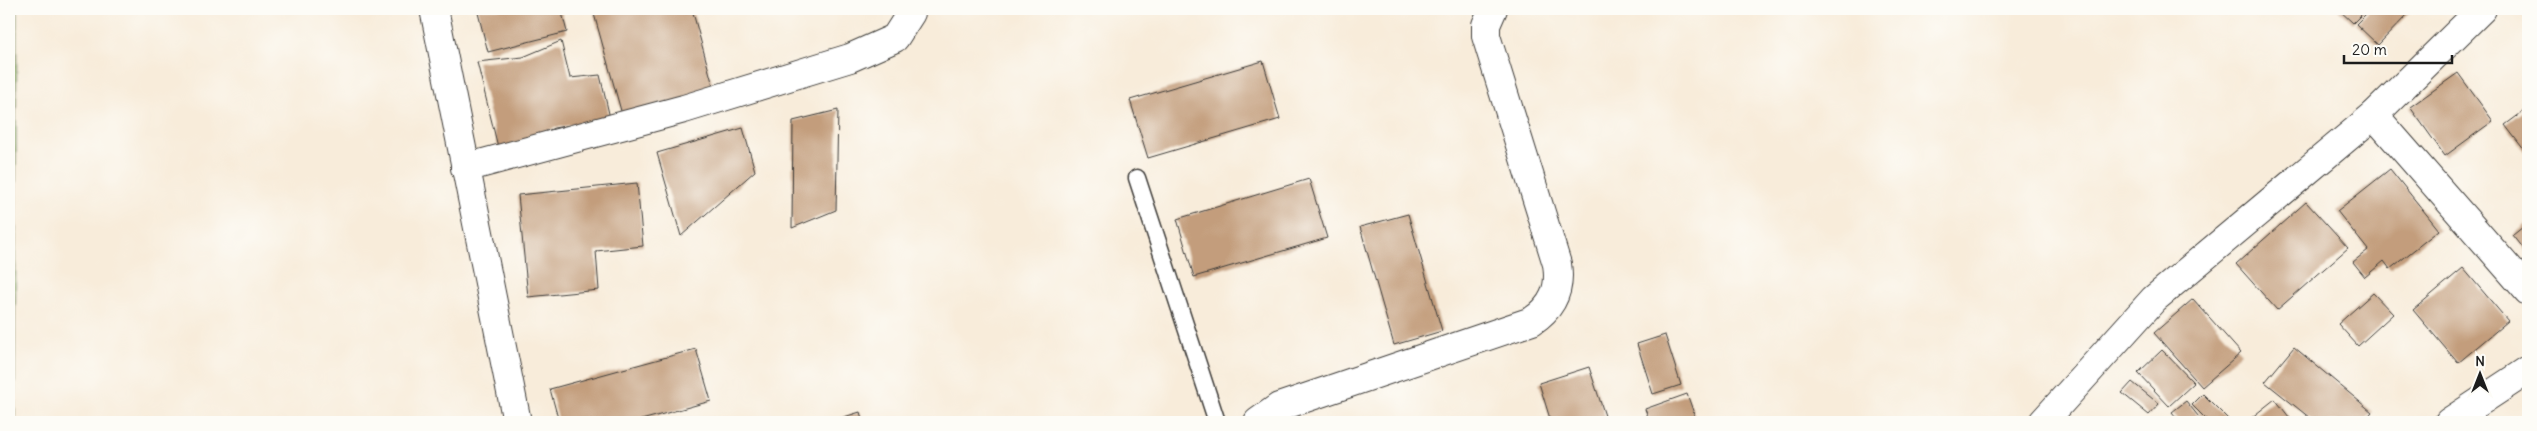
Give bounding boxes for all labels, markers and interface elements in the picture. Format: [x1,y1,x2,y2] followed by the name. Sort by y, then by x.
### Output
[2344,32,2452,64] scale bar
[2352,40,2387,59] text: 20 m
[2454,348,2504,398] north arrow
[2475,352,2485,370] text: N

